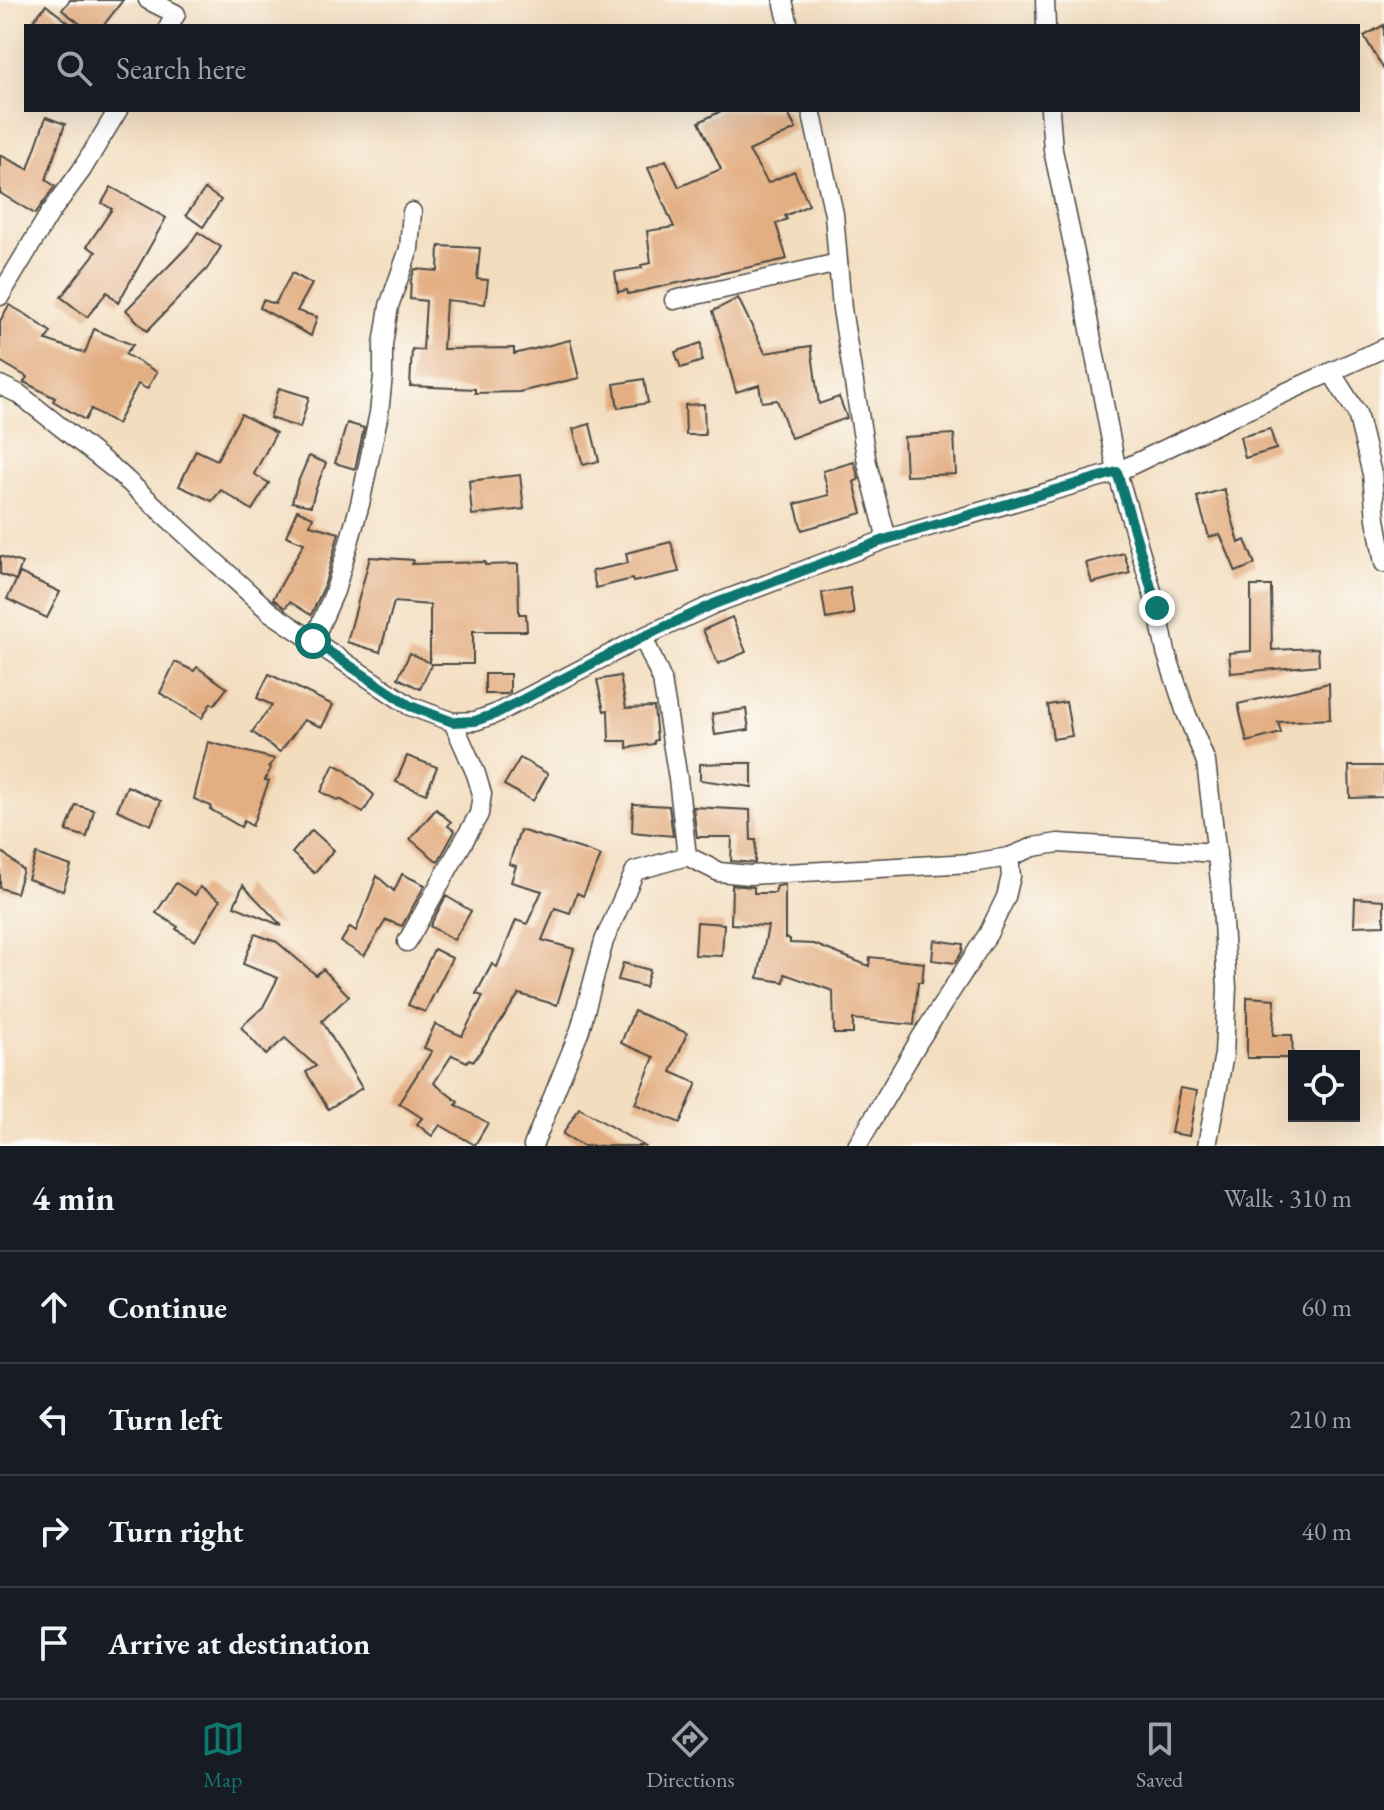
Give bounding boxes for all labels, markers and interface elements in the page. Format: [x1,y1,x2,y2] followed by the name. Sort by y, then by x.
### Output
[24,24,1360,112] search box
[52,46,96,90] icon: search
[116,49,246,88] text: Search here
[1139,590,1175,626] route end
[295,623,331,659] route start
[1288,1050,1360,1122] map controls
[1288,1050,1360,1122] button: locate
[32,1176,115,1220] text: 4 min
[1224,1181,1352,1215] text: Walk · 310 m
[32,1285,76,1329] icon: ahead
[108,1288,227,1327] text: Continue
[1302,1290,1352,1324] text: 60 m
[32,1397,76,1441] icon: left
[108,1400,222,1439] text: Turn left
[1289,1402,1352,1436] text: 210 m
[32,1509,76,1553] icon: right
[108,1512,244,1551] text: Turn right
[1302,1514,1352,1548] text: 40 m
[32,1621,76,1665] icon: arrive
[108,1624,370,1663] text: Arrive at destination
[201,1717,245,1794] tab: Map
[646,1717,735,1794] tab: Directions
[1136,1717,1183,1794] tab: Saved

